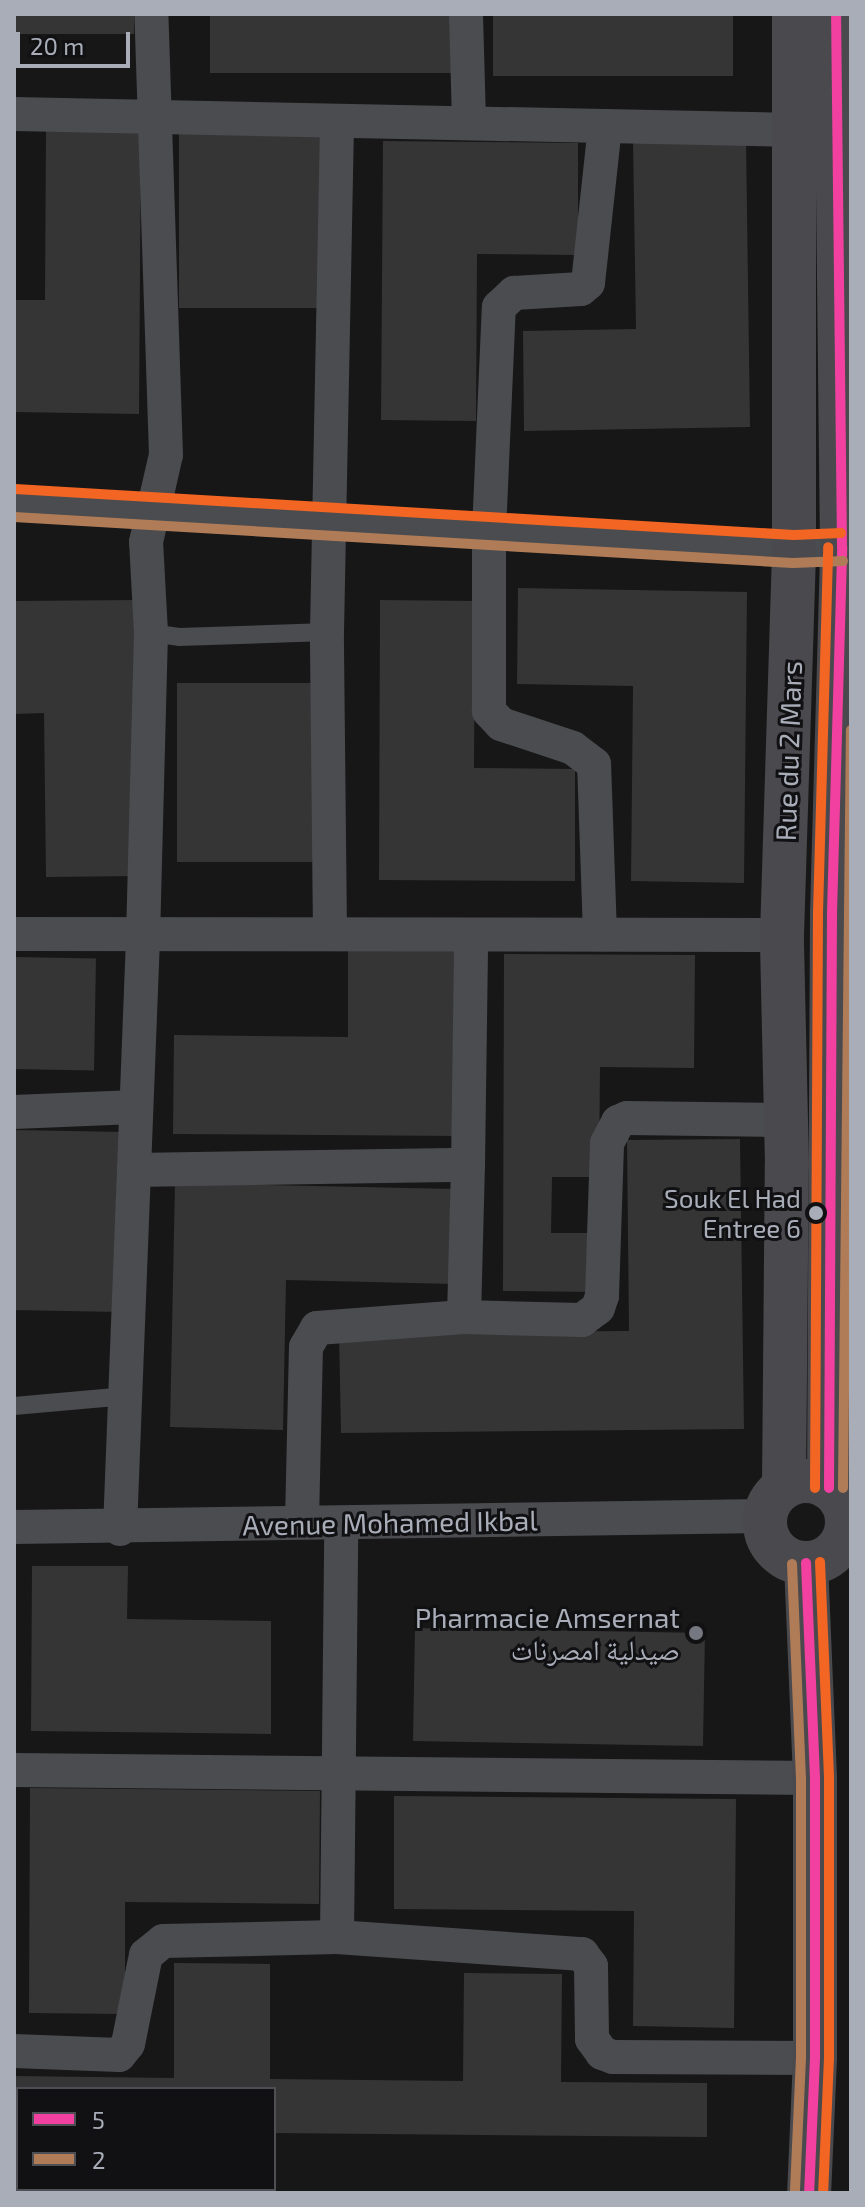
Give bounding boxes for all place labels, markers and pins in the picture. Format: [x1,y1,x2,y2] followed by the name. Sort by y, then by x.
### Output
[663,1182,801,1244] place label: Souk El Had Entree 6
[808,1205,824,1221] marker: Souk El Had Entree 6
[414,1600,680,1666] place label: Pharmacie Amsernat صيدلية امصرنات
[687,1624,705,1642] marker: Pharmacie Amsernat صيدلية امصرنات

